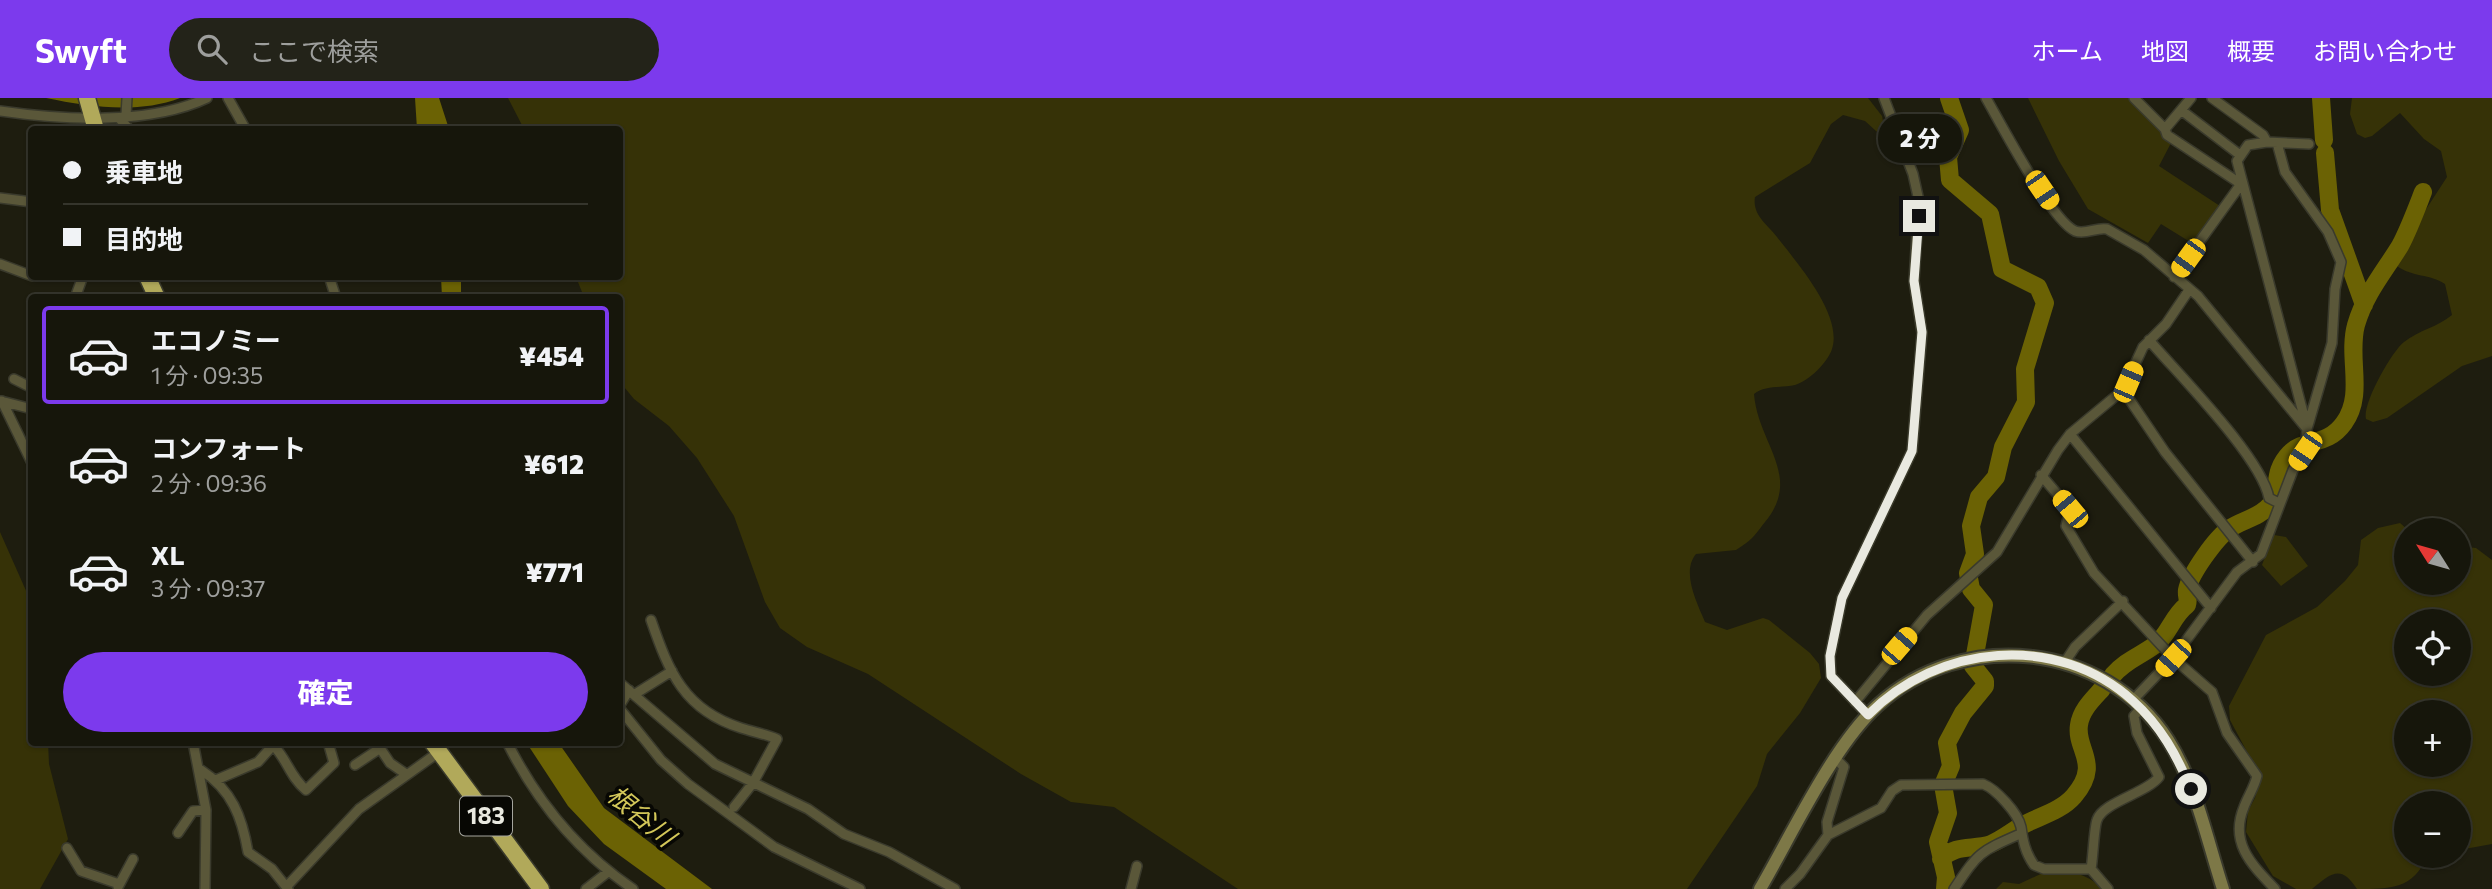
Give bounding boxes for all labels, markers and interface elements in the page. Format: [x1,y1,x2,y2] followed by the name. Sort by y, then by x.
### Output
[169,18,659,81] search box
[35,29,127,70] text: Swyft
[193,30,231,68] icon: search
[249,35,379,66] text: ここで検索
[2032,36,2103,65] text: ホーム
[2141,36,2189,65] text: 地図
[2227,36,2275,65] text: 概要
[2313,36,2457,65] text: お問い合わせ
[1877,115,1961,164] callout: 2 分
[1900,124,1940,152] text: 2 分
[105,156,183,187] text: 乗車地
[2022,167,2063,213] car
[1903,200,1935,232] route end
[105,223,183,254] text: 目的地
[2168,235,2209,281] car
[67,324,130,387] icon: car
[151,324,281,355] text: エコノミー
[519,340,584,371] text: ¥454
[2111,359,2146,405] car
[151,361,263,389] text: 1 分 · 09:35
[2285,428,2326,474] car
[67,432,130,495] icon: car
[151,432,306,463] text: コンフォート
[524,448,584,479] text: ¥612
[151,469,267,497] text: 2 分 · 09:36
[2049,486,2092,532] car
[2394,518,2471,595] north arrow
[2394,518,2471,868] map controls
[151,539,185,570] text: XL
[67,540,130,603] icon: car
[525,556,584,587] text: ¥771
[151,574,265,602] text: 3 分 · 09:37
[2394,609,2471,686] button: locate
[1878,623,1921,669] car
[2152,635,2195,681] car
[63,652,588,732] button: 確定
[2394,700,2471,777] button: +
[2175,773,2207,805] route start
[602,778,684,854] water label: 根谷川
[2394,791,2471,868] button: −
[460,796,512,836] road number: 183

